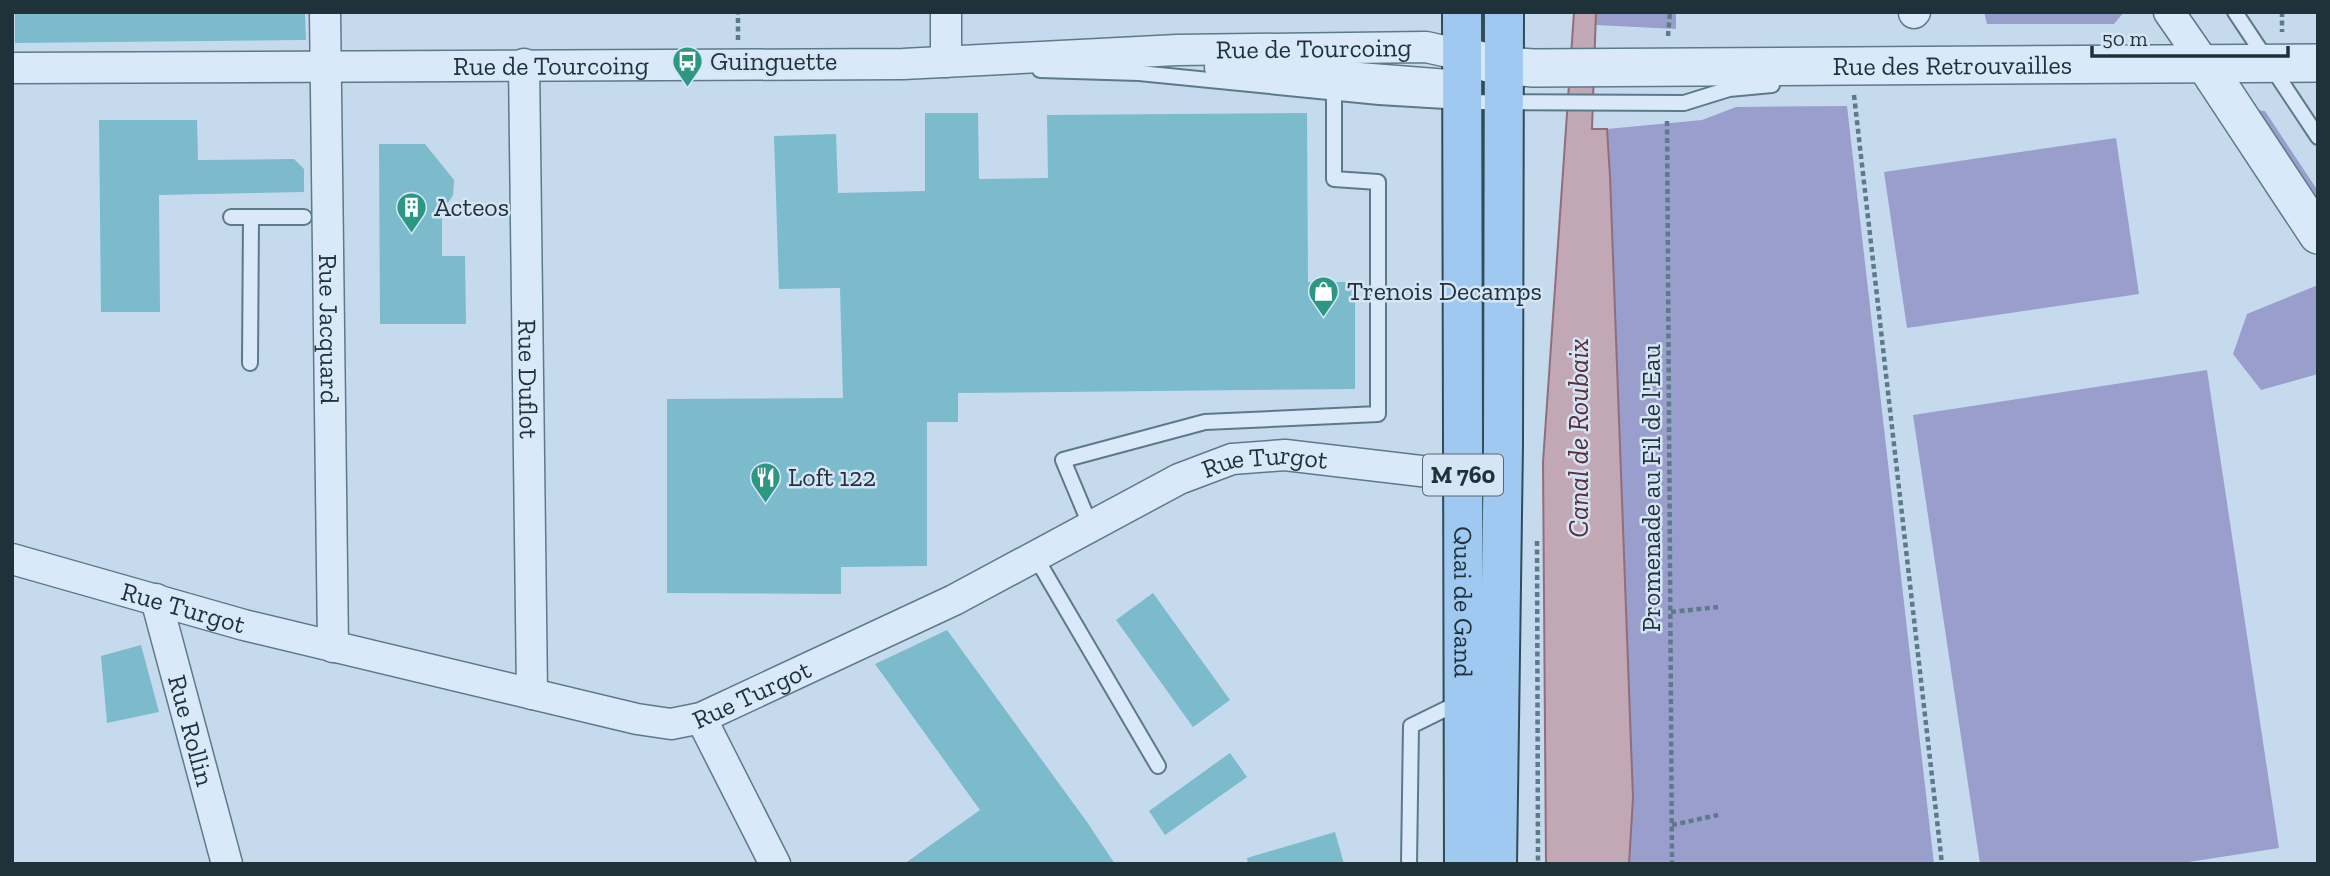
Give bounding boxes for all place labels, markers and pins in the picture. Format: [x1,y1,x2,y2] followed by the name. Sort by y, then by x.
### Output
[670,44,704,88] bus stop icon: Guinguette
[710,45,837,77] place label: Guinguette
[394,190,428,234] building icon: Acteos
[434,191,509,223] place label: Acteos
[1307,274,1341,318] shop icon: Trenois Decamps
[1347,275,1542,307] place label: Trenois Decamps
[748,460,782,504] restaurant icon: Loft 122
[788,461,876,493] place label: Loft 122

